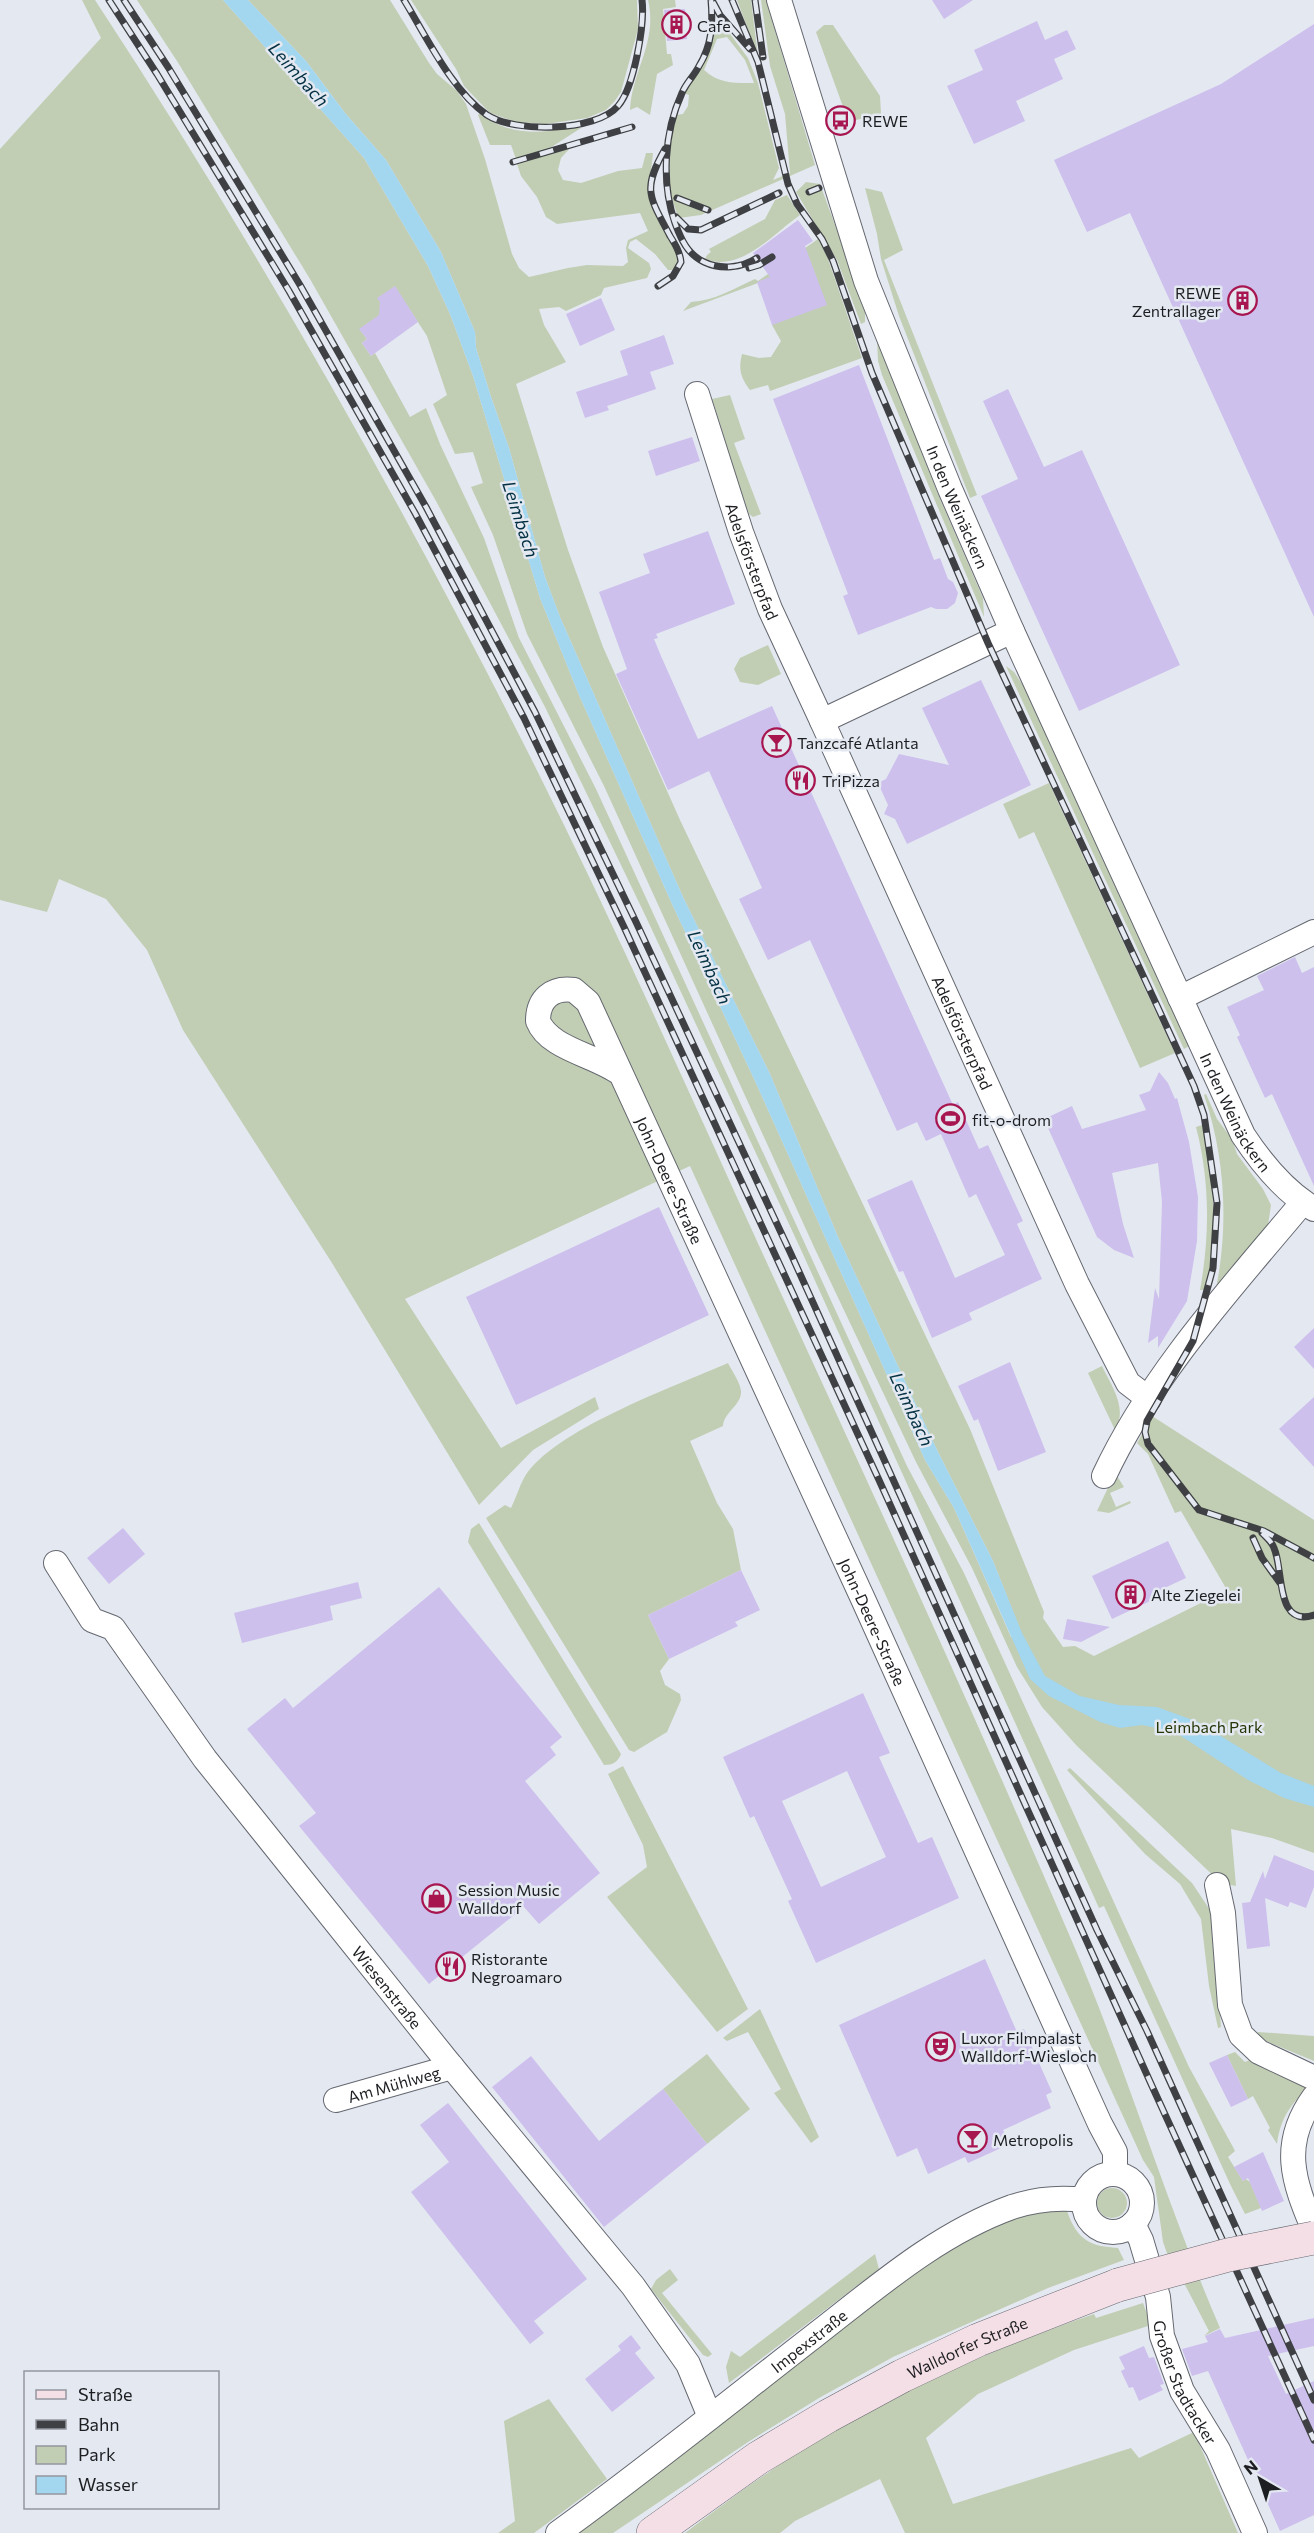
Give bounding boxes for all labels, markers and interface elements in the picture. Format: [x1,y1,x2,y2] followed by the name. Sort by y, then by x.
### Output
[660,9,692,41] building icon: Cafe
[697,16,731,35] place label: Cafe
[264,37,334,111] water label: Leimbach
[825,104,857,136] bus stop icon: REWE
[862,111,908,130] place label: REWE
[1132,283,1222,320] place label: REWE Zentrallager
[1226,285,1258,317] building icon: REWE Zentrallager
[924,442,993,571] street label: In den Weinäckern
[498,478,544,560] water label: Leimbach
[723,500,783,622] street label: Adelsförsterpfad
[760,726,792,758] bar icon: Tanzcafé Atlanta
[797,733,919,752] place label: Tanzcafé Atlanta
[785,764,817,796] restaurant icon: TriPizza
[822,771,880,790] place label: TriPizza
[683,926,737,1008] water label: Leimbach
[929,972,997,1092] street label: Adelsförsterpfad
[1197,1049,1275,1175] street label: In den Weinäckern
[935,1103,967,1135] sports icon: fit-o-drom
[972,1110,1051,1129] place label: fit-o-drom
[632,1113,707,1247] street label: John-Deere-Straße
[885,1368,939,1450] water label: Leimbach
[836,1555,910,1688] street label: John-Deere-Straße
[1114,1578,1146,1610] building icon: Alte Ziegelei
[1151,1585,1241,1604] place label: Alte Ziegelei
[1155,1717,1263,1736] park label: Leimbach Park
[458,1880,560,1917] place label: Session Music Walldorf
[421,1882,453,1914] shop icon: Session Music Walldorf
[349,1942,426,2032] street label: Wiesenstraße
[471,1949,562,1986] place label: Ristorante Negroamaro
[434,1951,466,1983] restaurant icon: Ristorante Negroamaro
[961,2028,1097,2065] place label: Luxor Filmpalast Walldorf-Wiesloch
[924,2030,956,2062] theatre icon: Luxor Filmpalast Walldorf-Wiesloch
[345,2061,442,2106] street label: Am Mühlweg
[956,2123,988,2155] bar icon: Metropolis
[993,2130,1073,2149] place label: Metropolis
[767,2305,850,2376] street label: Impexstraße
[904,2312,1030,2382] street label: Walldorfer Straße
[1151,2319,1222,2448] street label: Großer Stadtacker
[24,2371,219,2509] legend
[78,2383,133,2405] text: Straße
[78,2413,120,2435] text: Bahn
[78,2443,116,2465] text: Park
[1230,2449,1290,2509] north arrow
[1240,2456,1261,2478] text: N
[78,2473,138,2495] text: Wasser

